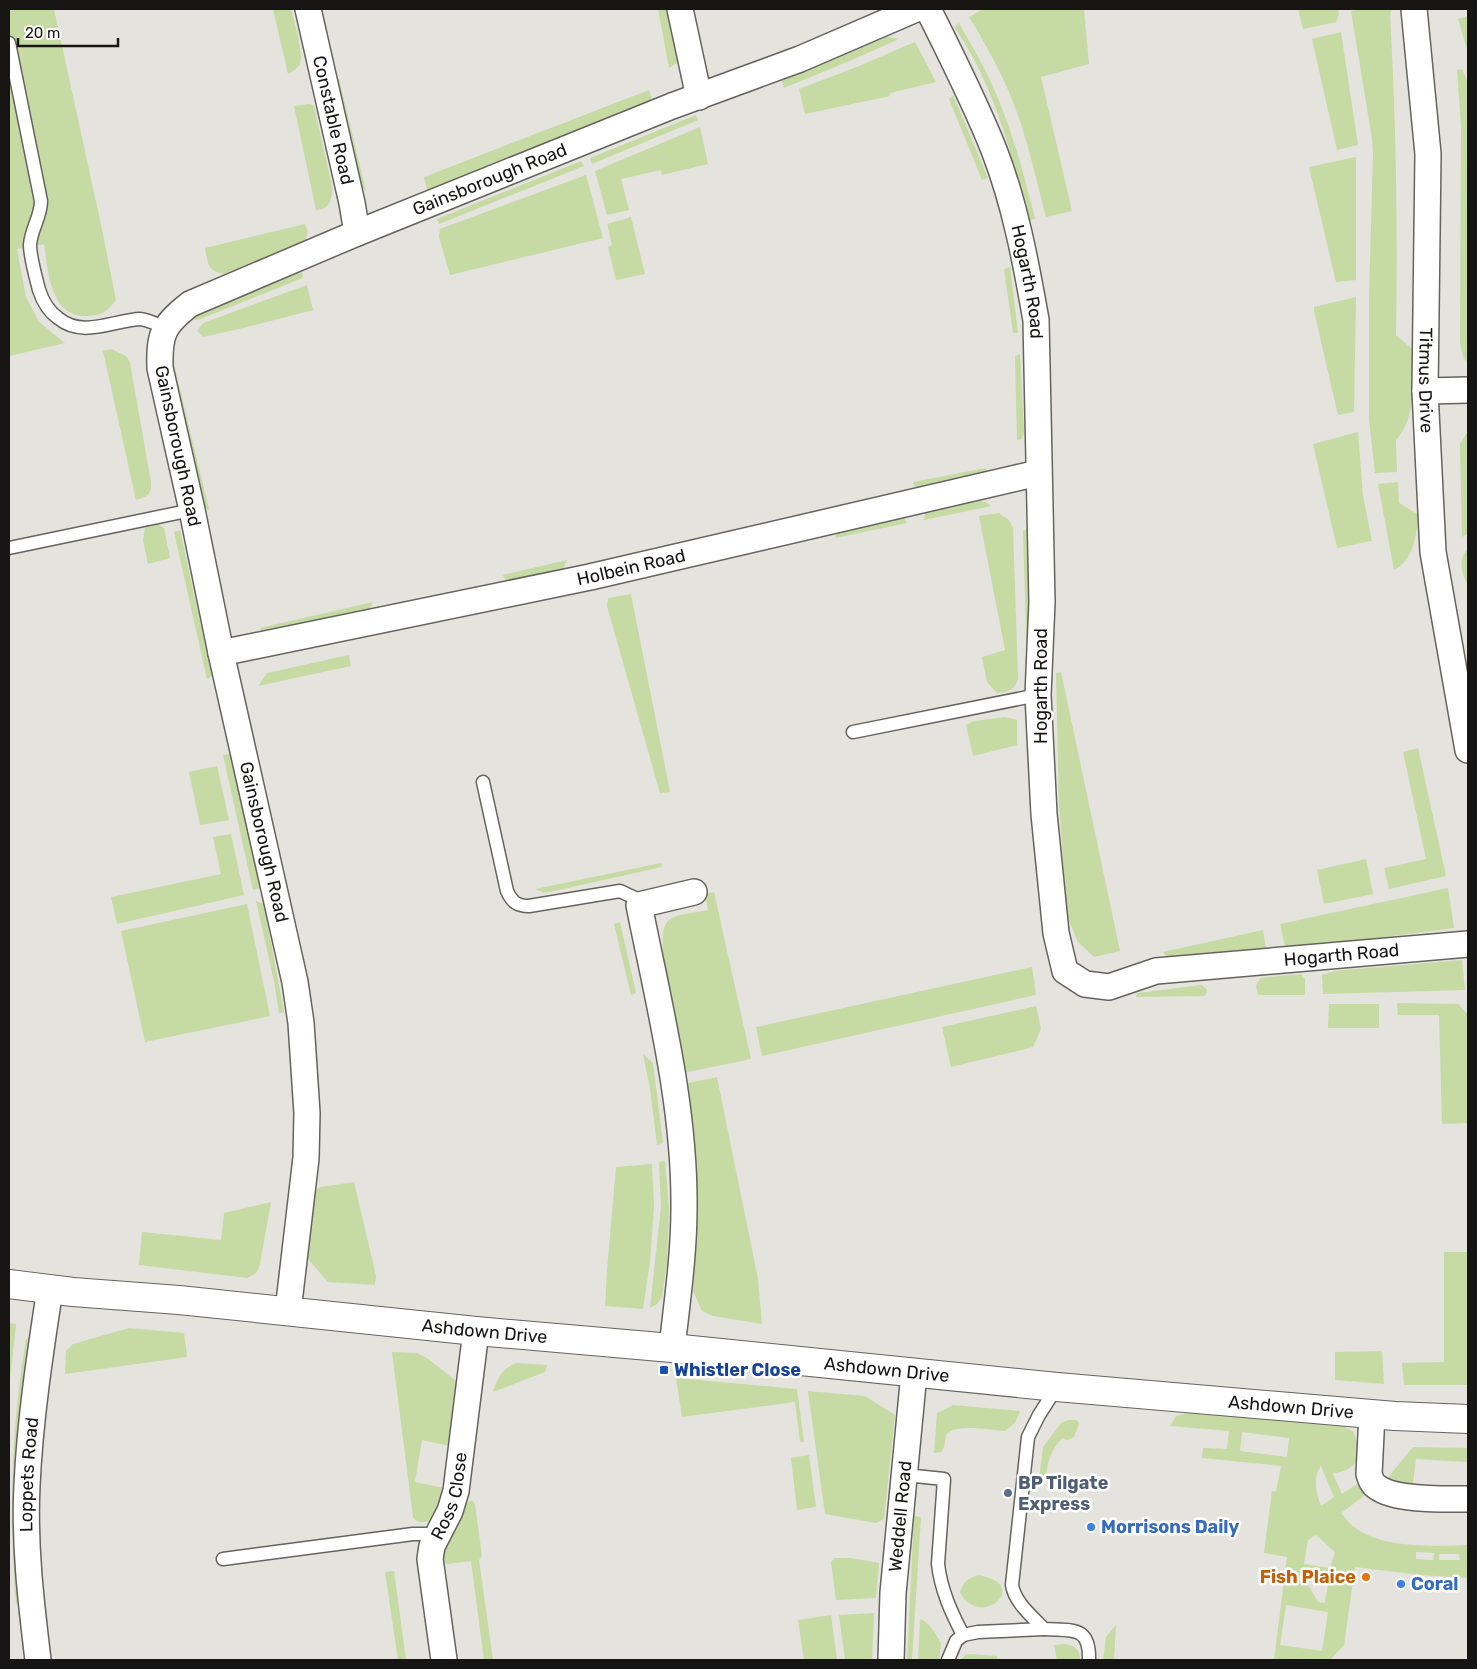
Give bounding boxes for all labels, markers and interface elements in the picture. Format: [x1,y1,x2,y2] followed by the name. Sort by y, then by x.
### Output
[18,15,118,47] scale bar
[25,24,60,42] text: 20 m
[308,54,359,187] street label: Constable Road
[409,139,570,220] street label: Gainsborough Road
[1006,222,1047,339] street label: Hogarth Road
[1414,327,1438,434] street label: Titmus Drive
[150,363,206,529] street label: Gainsborough Road
[575,544,688,590] street label: Holbein Road
[1030,628,1052,744] street label: Hogarth Road
[235,759,293,925] street label: Gainsborough Road
[1283,939,1400,971] street label: Hogarth Road
[421,1314,548,1348] street label: Ashdown Drive
[823,1352,951,1387] street label: Ashdown Drive
[674,1359,801,1381] place label: Whistler Close
[658,1364,670,1376] marker: Whistler Close
[1227,1391,1355,1423] street label: Ashdown Drive
[15,1416,43,1532] street label: Loppets Road
[426,1451,472,1544] street label: Ross Close
[884,1460,917,1573] street label: Weddell Road
[1018,1472,1109,1515] place label: BP Tilgate Express
[1002,1487,1014,1499] marker: BP Tilgate Express
[1101,1516,1240,1538] place label: Morrisons Daily
[1085,1521,1097,1533] marker: Morrisons Daily
[1260,1566,1356,1588] place label: Fish Plaice
[1360,1571,1372,1583] marker: Fish Plaice
[1411,1573,1458,1595] place label: Coral
[1395,1578,1407,1590] marker: Coral

